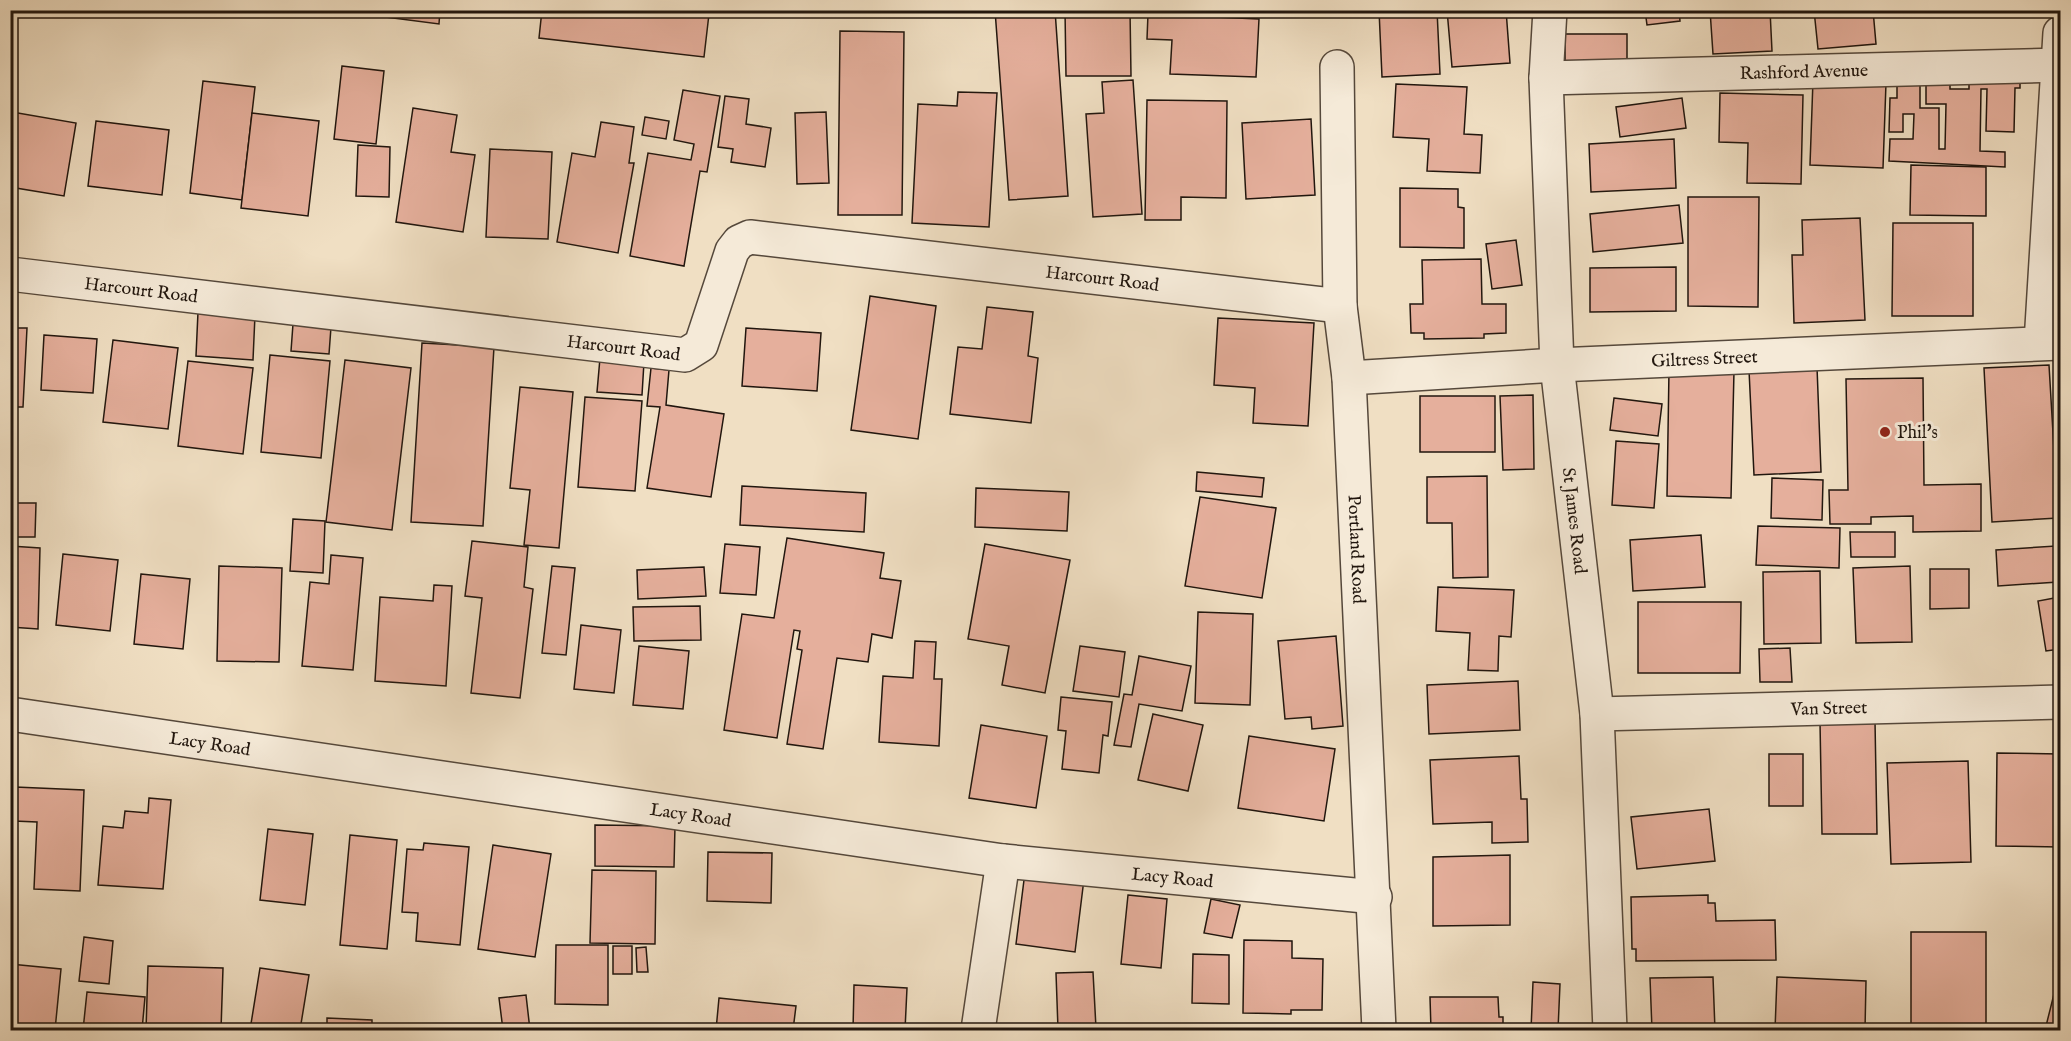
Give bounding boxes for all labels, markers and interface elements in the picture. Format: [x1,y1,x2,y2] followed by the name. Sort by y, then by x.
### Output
[1739,60,1869,86] street label: Rashford Avenue
[1044,262,1161,298] street label: Harcourt Road
[83,273,199,309] street label: Harcourt Road
[565,331,682,367] street label: Harcourt Road
[1651,346,1758,374] street label: Giltress Street
[1897,422,1938,445] place label: Phil's
[1878,425,1892,439] marker: Phil's
[1556,466,1591,576] street label: St James Road
[1341,494,1369,605] street label: Portland Road
[1789,697,1868,722] street label: Van Street
[167,728,252,762] street label: Lacy Road
[648,799,733,834] street label: Lacy Road
[1130,863,1214,894] street label: Lacy Road

